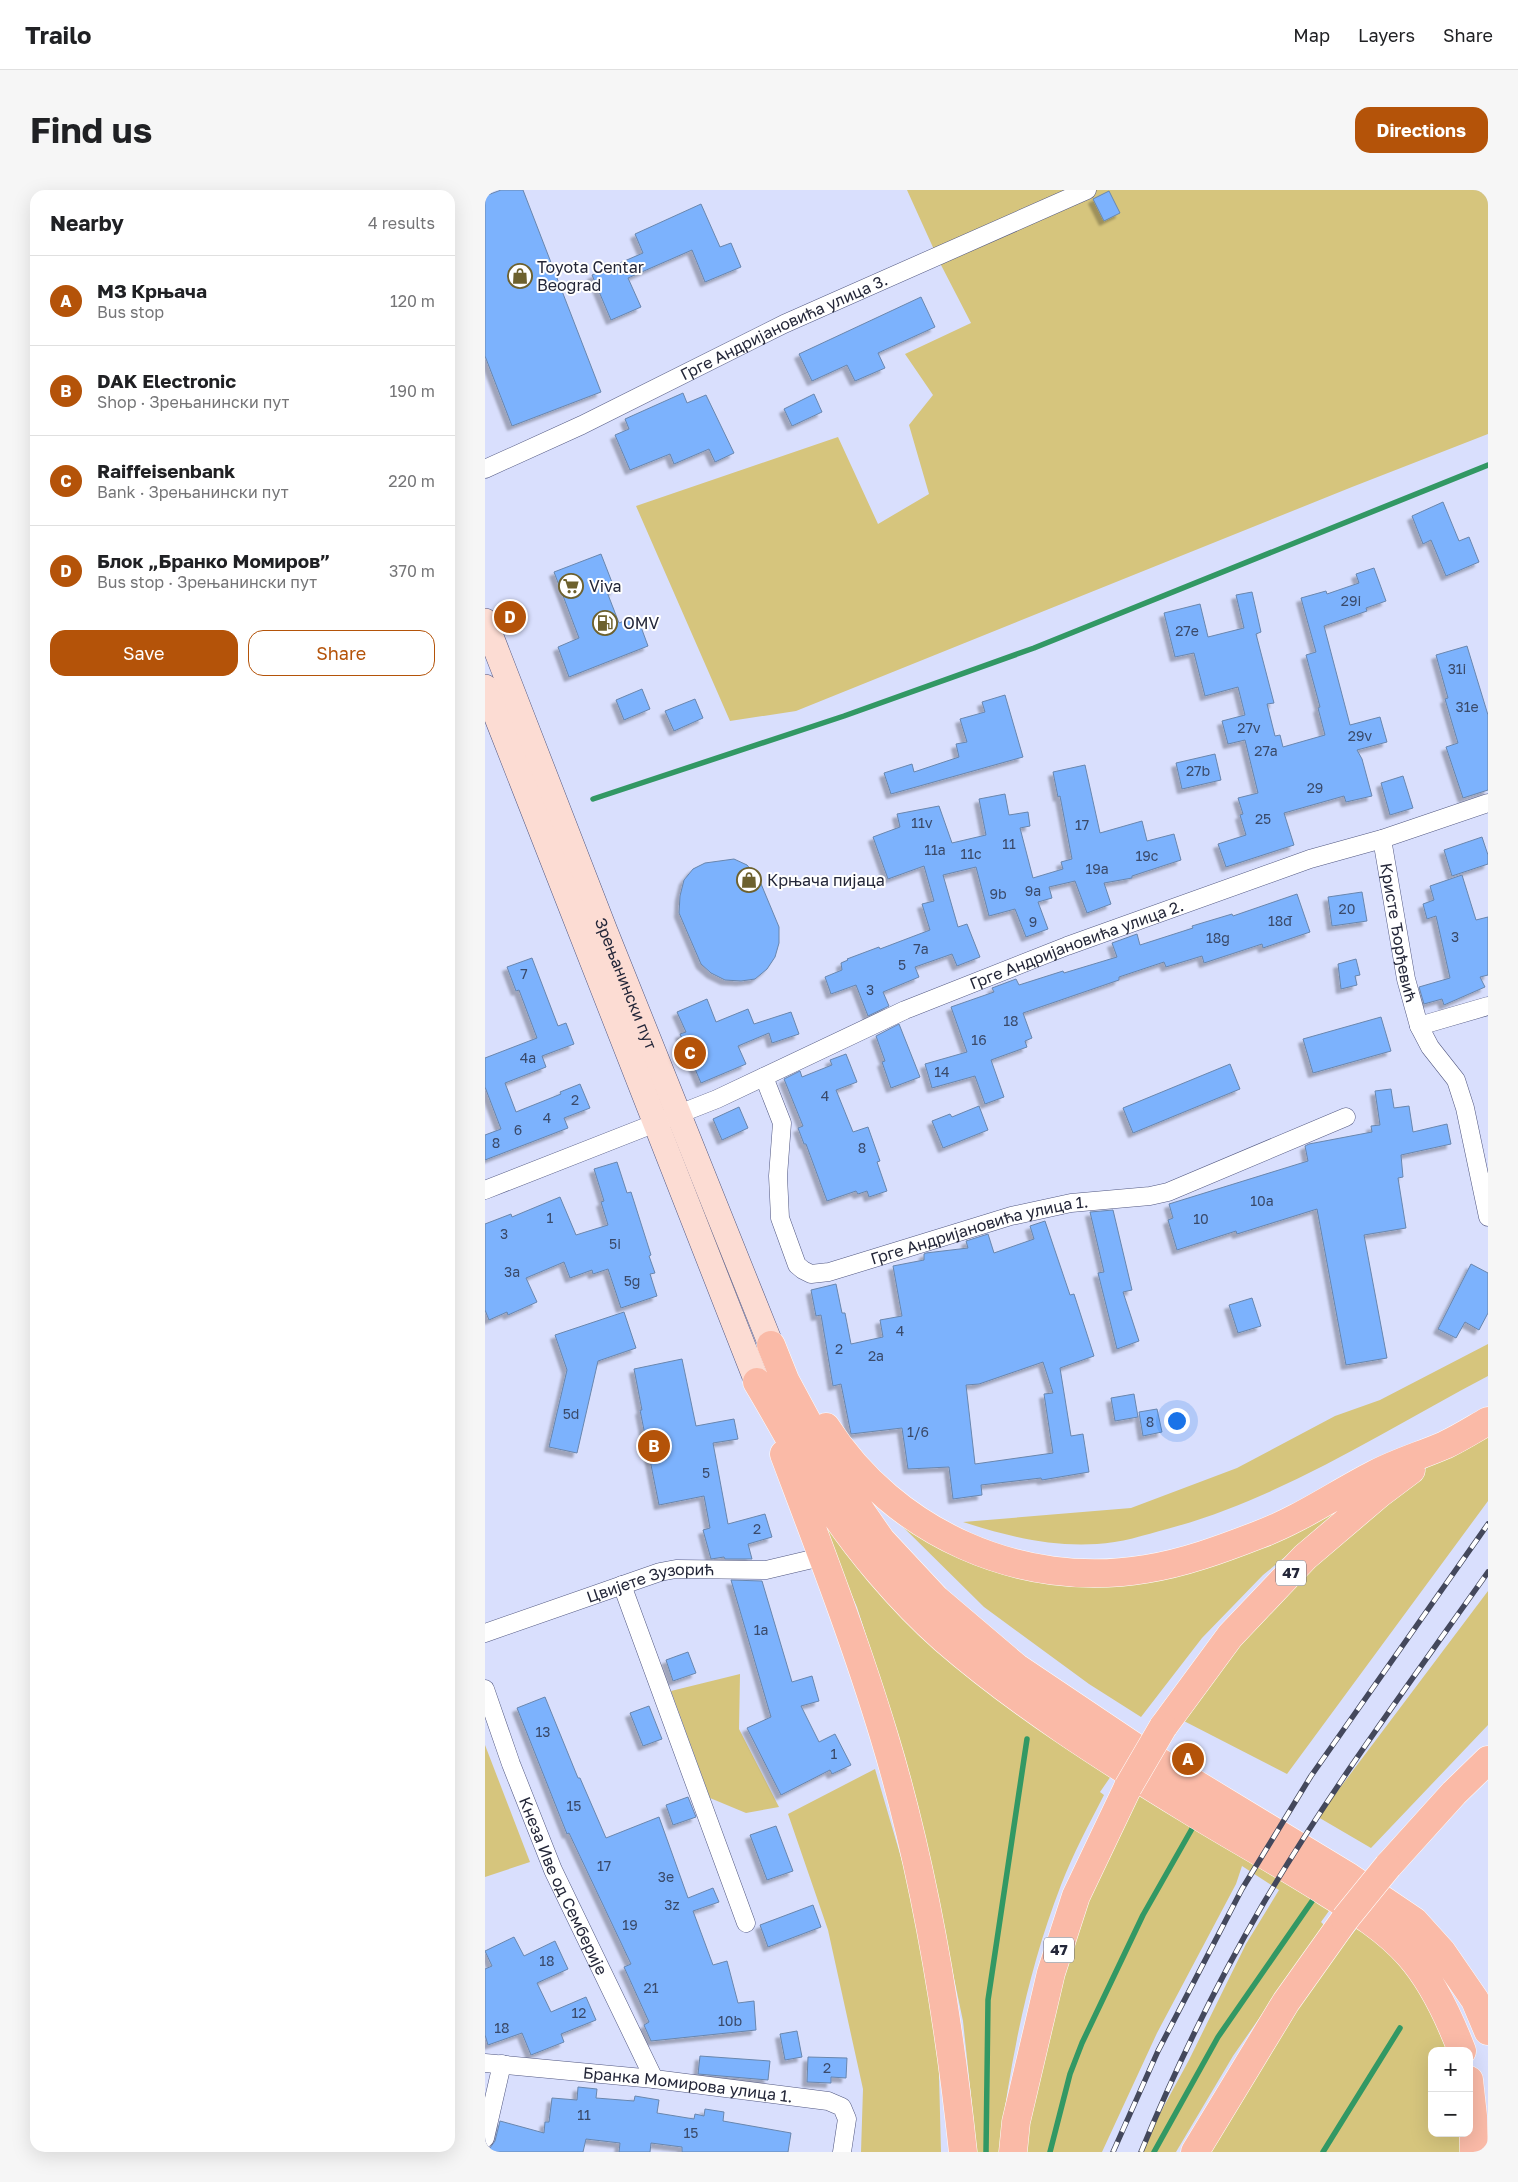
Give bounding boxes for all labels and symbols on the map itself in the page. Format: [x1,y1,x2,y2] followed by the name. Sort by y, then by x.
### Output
[537,257,644,295] place label: Toyota Centar Beograd
[507,263,533,289] shop icon: Toyota Centar Beograd
[677,270,891,384] street label: Грге Андријановића улица 3.
[558,573,584,599] supermarket icon: Viva
[589,576,622,596] place label: Viva
[1341,592,1361,609] house number: 29i
[494,598,526,636] pin: D
[592,610,618,636] fuel station icon: OMV
[623,613,660,633] place label: OMV
[1175,622,1199,639] house number: 27e
[1448,660,1466,677] house number: 31i
[1455,698,1479,715] house number: 31e
[1237,719,1261,736] house number: 27v
[1348,727,1372,744] house number: 29v
[1254,742,1278,759] house number: 27a
[1186,762,1210,779] house number: 27b
[1307,779,1323,796] house number: 29
[1255,810,1271,827] house number: 25
[911,814,933,831] house number: 11v
[1075,816,1089,833] house number: 17
[1002,835,1016,852] house number: 11
[924,841,946,858] house number: 11a
[960,845,982,862] house number: 11c
[1136,847,1159,864] house number: 19c
[1085,860,1109,877] house number: 19a
[1376,861,1422,1004] street label: Кристе Ђорђевић
[736,867,762,893] shop icon: Крњача пијаца
[767,870,885,890] place label: Крњача пијаца
[1025,882,1041,899] house number: 9a
[989,885,1007,902] house number: 9b
[967,895,1186,993] street label: Грге Андријановића улица 2.
[1339,900,1355,917] house number: 20
[1268,912,1292,929] house number: 18đ
[1029,913,1037,930] house number: 9
[591,915,661,1052] street label: Зрењанински пут
[1451,928,1459,945] house number: 3
[1206,929,1230,946] house number: 18g
[913,940,929,957] house number: 7a
[898,956,906,973] house number: 5
[520,965,528,982] house number: 7
[866,981,874,998] house number: 3
[1003,1012,1019,1029] house number: 18
[971,1031,987,1048] house number: 16
[674,1034,706,1072] pin: C
[520,1049,536,1066] house number: 4a
[934,1063,950,1080] house number: 14
[821,1087,829,1104] house number: 4
[571,1091,579,1108] house number: 2
[543,1109,551,1126] house number: 4
[514,1121,522,1138] house number: 6
[492,1134,500,1151] house number: 8
[858,1139,866,1156] house number: 8
[868,1192,1089,1269] street label: Грге Андријановића улица 1.
[1250,1192,1274,1209] house number: 10a
[547,1209,554,1226] house number: 1
[1193,1210,1209,1227] house number: 10
[500,1225,508,1242] house number: 3
[609,1235,621,1252] house number: 5i
[504,1263,520,1280] house number: 3a
[624,1272,640,1289] house number: 5g
[896,1322,904,1339] house number: 4
[835,1340,843,1357] house number: 2
[868,1347,884,1364] house number: 2a
[563,1405,579,1422] house number: 5d
[1164,1408,1190,1434] your location
[1146,1413,1154,1430] house number: 8
[907,1423,929,1440] house number: 1/6
[638,1427,670,1465] pin: B
[702,1464,710,1481] house number: 5
[753,1520,761,1537] house number: 2
[584,1559,714,1607] street label: Цвијете Зузорић
[1276,1560,1306,1586] road number: 47
[754,1621,768,1638] house number: 1a
[536,1723,550,1740] house number: 13
[1172,1740,1204,1778] pin: A
[831,1745,838,1762] house number: 1
[515,1794,612,1978] street label: Кнеза Иве од Семберије
[567,1797,581,1814] house number: 15
[597,1857,611,1874] house number: 17
[658,1868,674,1885] house number: 3e
[664,1896,680,1913] house number: 3z
[622,1916,638,1933] house number: 19
[1044,1938,1074,1962] road number: 47
[539,1952,555,1969] house number: 18
[644,1979,659,1996] house number: 21
[572,2004,586,2021] house number: 12
[718,2012,742,2029] house number: 10b
[494,2019,510,2036] house number: 18
[823,2059,831,2076] house number: 2
[582,2062,794,2106] street label: Бранка Момирова улица 1.
[577,2106,591,2123] house number: 11
[684,2124,698,2141] house number: 15

